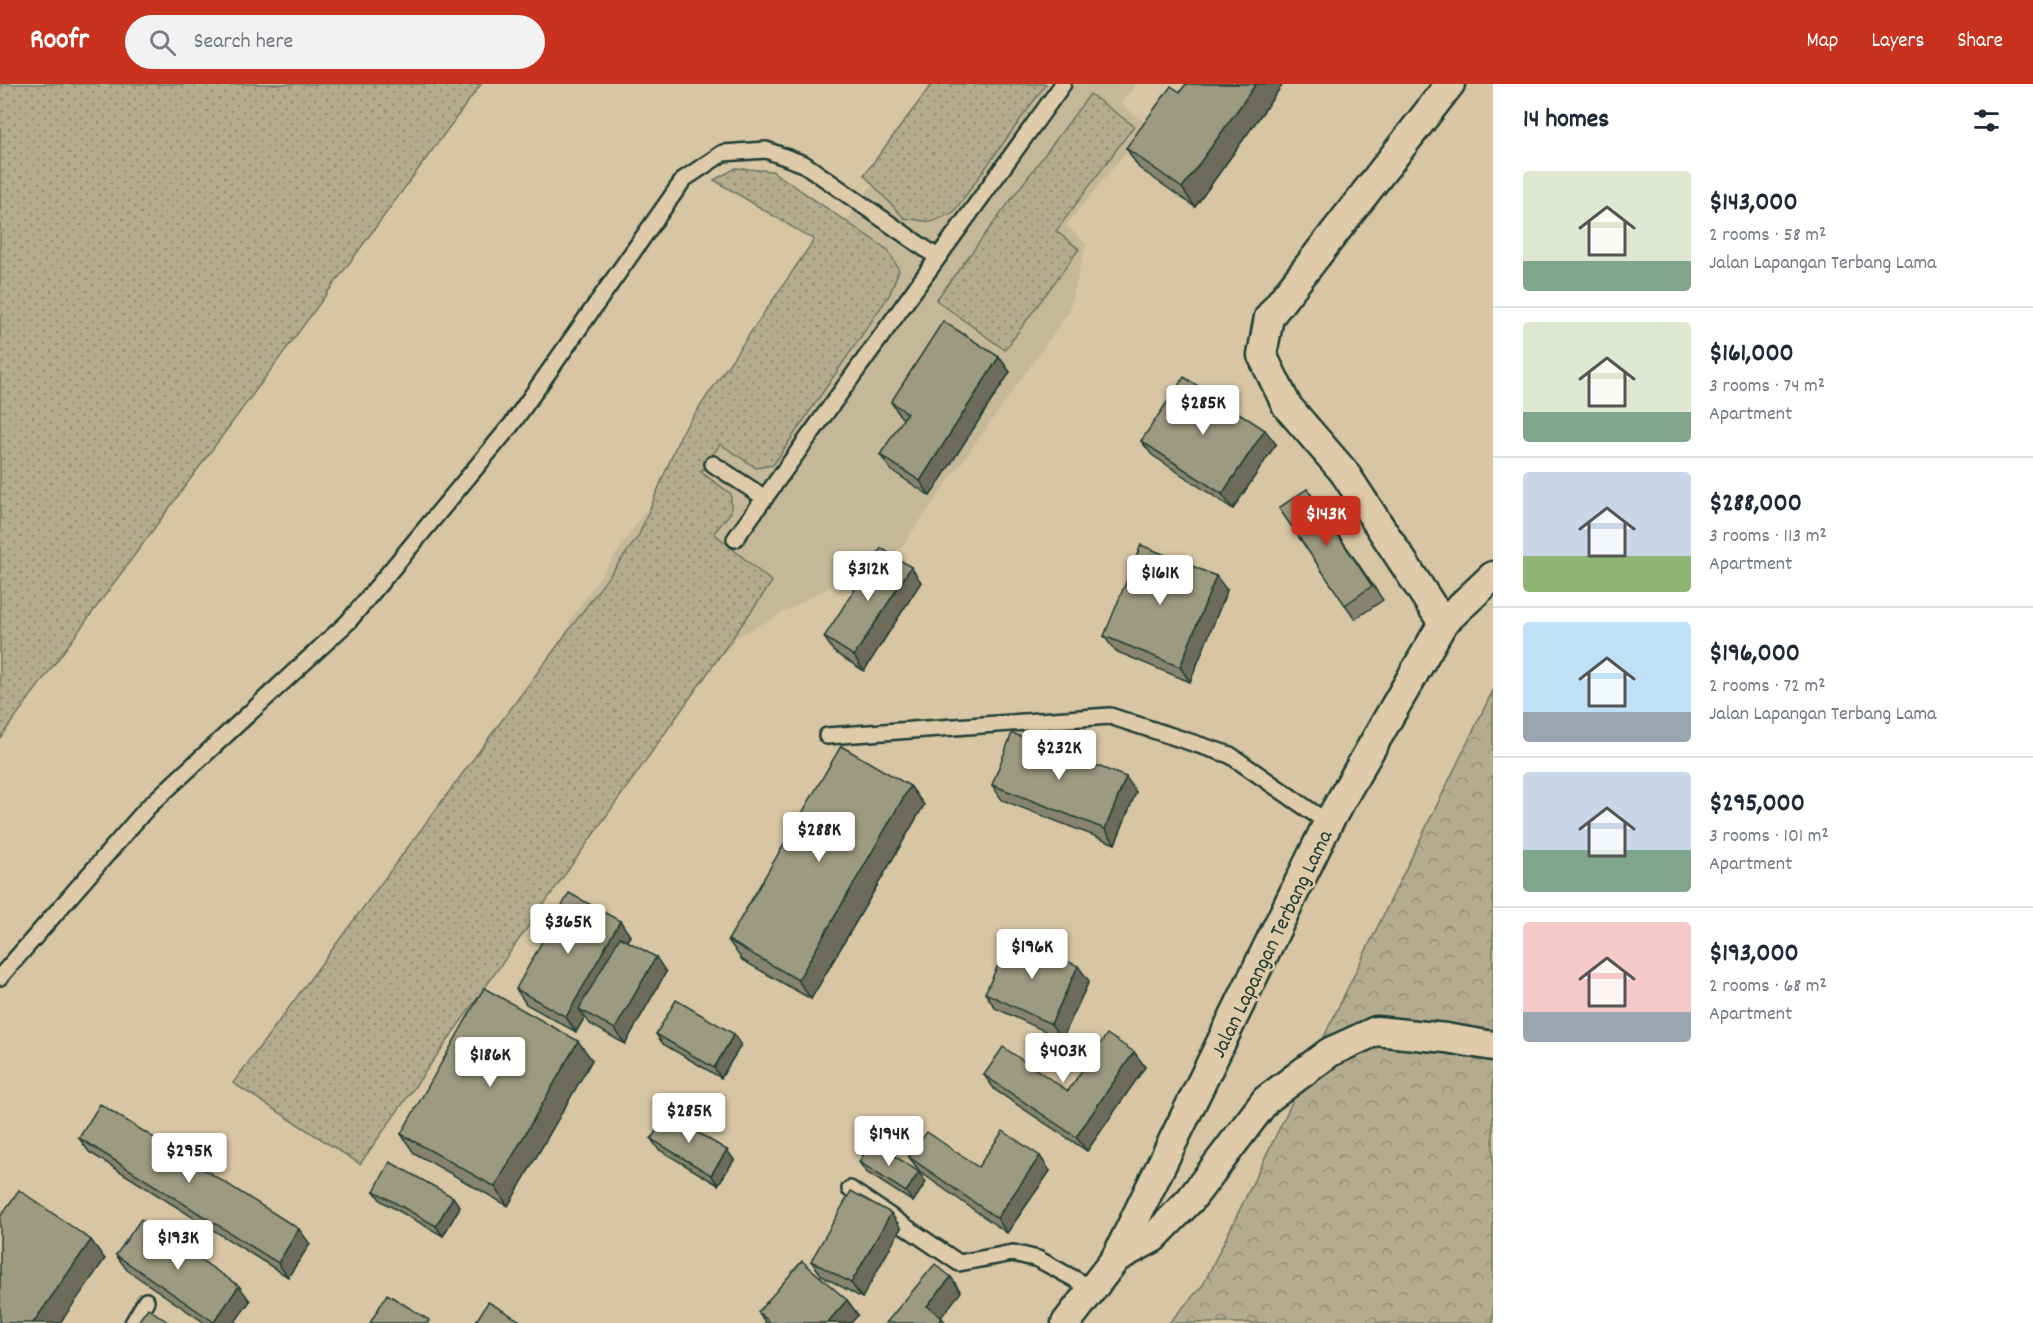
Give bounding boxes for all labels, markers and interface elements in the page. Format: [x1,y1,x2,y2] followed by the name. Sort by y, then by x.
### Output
[125,15,545,69] search box
[30,22,89,62] text: Roofr
[146,26,179,59] icon: search
[194,27,293,58] text: Search here
[1807,27,1838,57] text: Map
[1871,27,1924,57] text: Layers
[1957,27,2003,57] text: Share
[1523,102,1609,139] text: 14 homes
[1970,104,2003,137] icon: filters
[1709,185,1798,222] text: $143,000
[1571,195,1643,267] icon: home
[1709,222,1826,250] text: 2 rooms · 58 m²
[1709,250,1937,278] text: Jalan Lapangan Terbang Lama
[1709,336,1794,373] text: $161,000
[1571,346,1643,418] icon: home
[1709,373,1825,401] text: 3 rooms · 74 m²
[1161,385,1245,436] pin: $285K
[1180,390,1226,418] text: $285K
[1709,401,1792,429] text: Apartment
[1709,486,1802,523] text: $288,000
[1284,496,1368,547] pin: $143K
[1571,496,1643,568] icon: home
[1306,501,1346,529] text: $143K
[1709,523,1827,551] text: 3 rooms · 113 m²
[826,551,910,602] pin: $312K
[1709,551,1792,579] text: Apartment
[1118,555,1202,606] pin: $161K
[847,556,889,584] text: $312K
[1141,560,1179,588] text: $161K
[1709,636,1800,673] text: $196,000
[1571,646,1643,718] icon: home
[1709,673,1825,701] text: 2 rooms · 72 m²
[1709,701,1937,729] text: Jalan Lapangan Terbang Lama
[1017,730,1101,781] pin: $232K
[1036,735,1082,763] text: $232K
[1709,786,1805,823] text: $295,000
[1571,796,1643,868] icon: home
[777,812,861,863] pin: $288K
[797,817,841,845] text: $288K
[1709,823,1829,851] text: 3 rooms · 101 m²
[1204,825,1342,1064] street label: Jalan Lapangan Terbang Lama
[1709,851,1792,879] text: Apartment
[526,904,610,955] pin: $365K
[544,909,592,937] text: $365K
[990,929,1074,980] pin: $196K
[1011,934,1053,962] text: $196K
[1709,936,1799,973] text: $193,000
[1571,946,1643,1018] icon: home
[1709,973,1827,1001] text: 2 rooms · 68 m²
[1709,1001,1792,1029] text: Apartment
[1021,1033,1105,1084] pin: $403K
[448,1037,532,1088] pin: $186K
[1039,1038,1087,1066] text: $403K
[469,1042,511,1070] text: $186K
[647,1093,731,1144] pin: $285K
[666,1098,712,1126] text: $285K
[847,1116,931,1167] pin: $194K
[868,1121,910,1149] text: $194K
[147,1133,231,1184] pin: $295K
[166,1138,212,1166] text: $295K
[136,1220,220,1271] pin: $193K
[157,1225,199,1253] text: $193K

